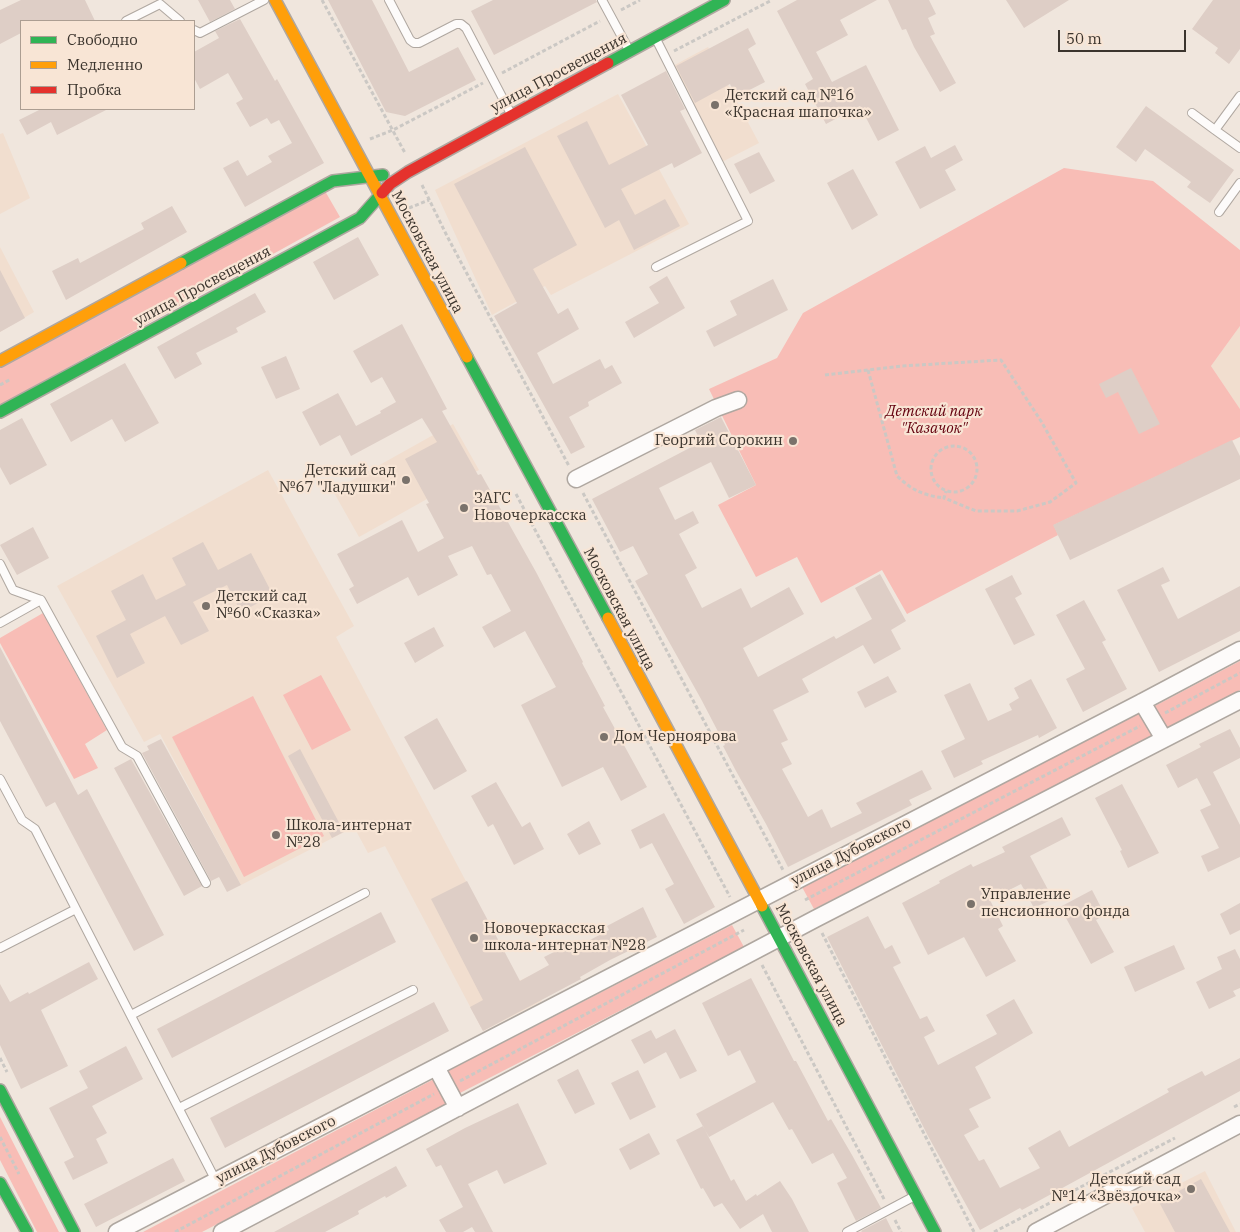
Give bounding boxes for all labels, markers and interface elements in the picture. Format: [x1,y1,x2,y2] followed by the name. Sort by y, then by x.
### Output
[20,20,195,110] legend
[1060,20,1188,52] scale bar
[488,29,630,117] street label: улица Просвещения
[1066,29,1102,48] text: 50 m
[67,30,138,49] text: Свободно
[67,55,143,74] text: Медленно
[67,80,122,99] text: Пробка
[725,87,871,122] place label: Детский сад №16 «Красная шапочка»
[709,99,721,111] marker: Детский сад №16 «Красная шапочка»
[387,188,467,316] street label: Московская улица
[132,242,274,330] street label: улица Просвещения
[886,403,982,438] park label: Детский парк "Казачок"
[655,432,783,450] place label: Георгий Сорокин
[787,435,799,447] marker: Георгий Сорокин
[279,462,396,497] place label: Детский сад №67 "Ладушки"
[400,474,412,486] marker: Детский сад №67 "Ладушки"
[474,490,587,525] place label: ЗАГС Новочеркасска
[458,502,470,514] marker: ЗАГС Новочеркасска
[579,545,659,673] street label: Московская улица
[216,588,320,623] place label: Детский сад №60 «Сказка»
[200,600,212,612] marker: Детский сад №60 «Сказка»
[614,728,737,746] place label: Дом Черноярова
[598,731,610,743] marker: Дом Черноярова
[788,814,914,890] street label: улица Дубовского
[286,817,412,852] place label: Школа-интернат №28
[270,829,282,841] marker: Школа-интернат №28
[981,886,1130,921] place label: Управление пенсионного фонда
[965,898,977,910] marker: Управление пенсионного фонда
[771,901,851,1029] street label: Московская улица
[484,920,646,955] place label: Новочеркасская школа-интернат №28
[468,932,480,944] marker: Новочеркасская школа-интернат №28
[213,1112,339,1188] street label: улица Дубовского
[1051,1171,1181,1206] place label: Детский сад №14 «Звёздочка»
[1185,1183,1197,1195] marker: Детский сад №14 «Звёздочка»

